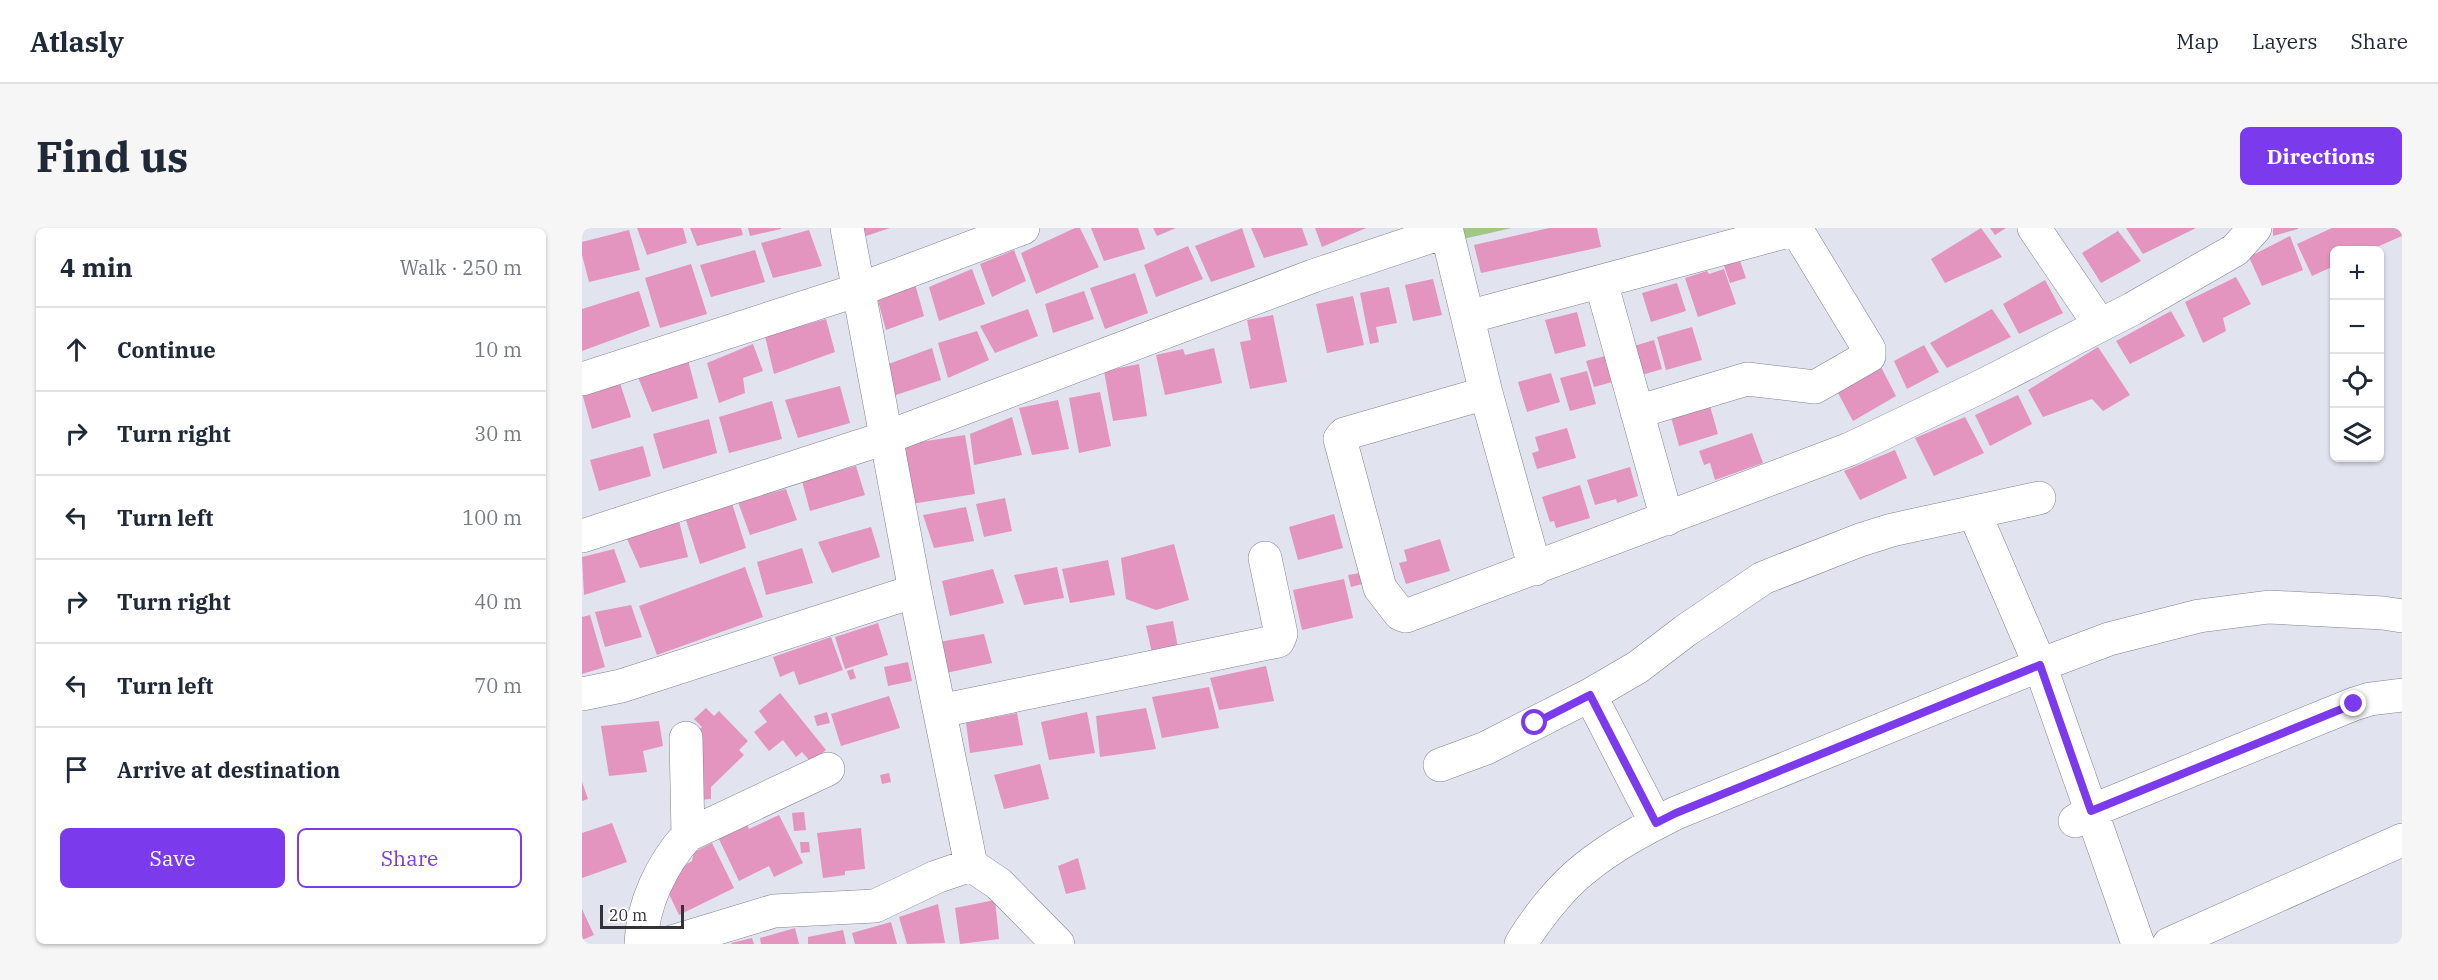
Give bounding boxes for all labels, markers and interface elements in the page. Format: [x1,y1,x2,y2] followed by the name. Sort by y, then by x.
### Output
[30,23,124,60] text: Atlasly
[2176,27,2219,55] text: Map
[2252,27,2318,55] text: Layers
[2351,27,2408,55] text: Share
[2240,127,2402,185] button: Directions
[36,129,188,184] text: Find us
[2330,246,2384,462] map controls
[2330,246,2384,300] button: +
[60,250,133,284] text: 4 min
[400,254,522,281] text: Walk · 250 m
[2330,300,2384,354] button: −
[60,333,93,366] icon: ahead
[117,335,216,364] text: Continue
[474,336,522,363] text: 10 m
[2330,354,2384,408] button: locate
[2330,408,2384,462] button: layers
[60,417,93,450] icon: right
[117,419,231,448] text: Turn right
[474,420,522,447] text: 30 m
[60,501,93,534] icon: left
[117,503,213,532] text: Turn left
[462,504,522,531] text: 100 m
[60,585,93,618] icon: right
[117,587,231,616] text: Turn right
[474,588,522,615] text: 40 m
[60,669,93,702] icon: left
[117,671,213,700] text: Turn left
[474,672,522,699] text: 70 m
[2340,690,2366,716] route end
[1521,709,1547,735] route start
[60,753,93,786] icon: arrive
[117,755,340,784] text: Arrive at destination
[60,828,285,888] button: Save
[297,828,522,888] button: Share
[600,902,684,930] scale bar
[609,905,647,925] text: 20 m

